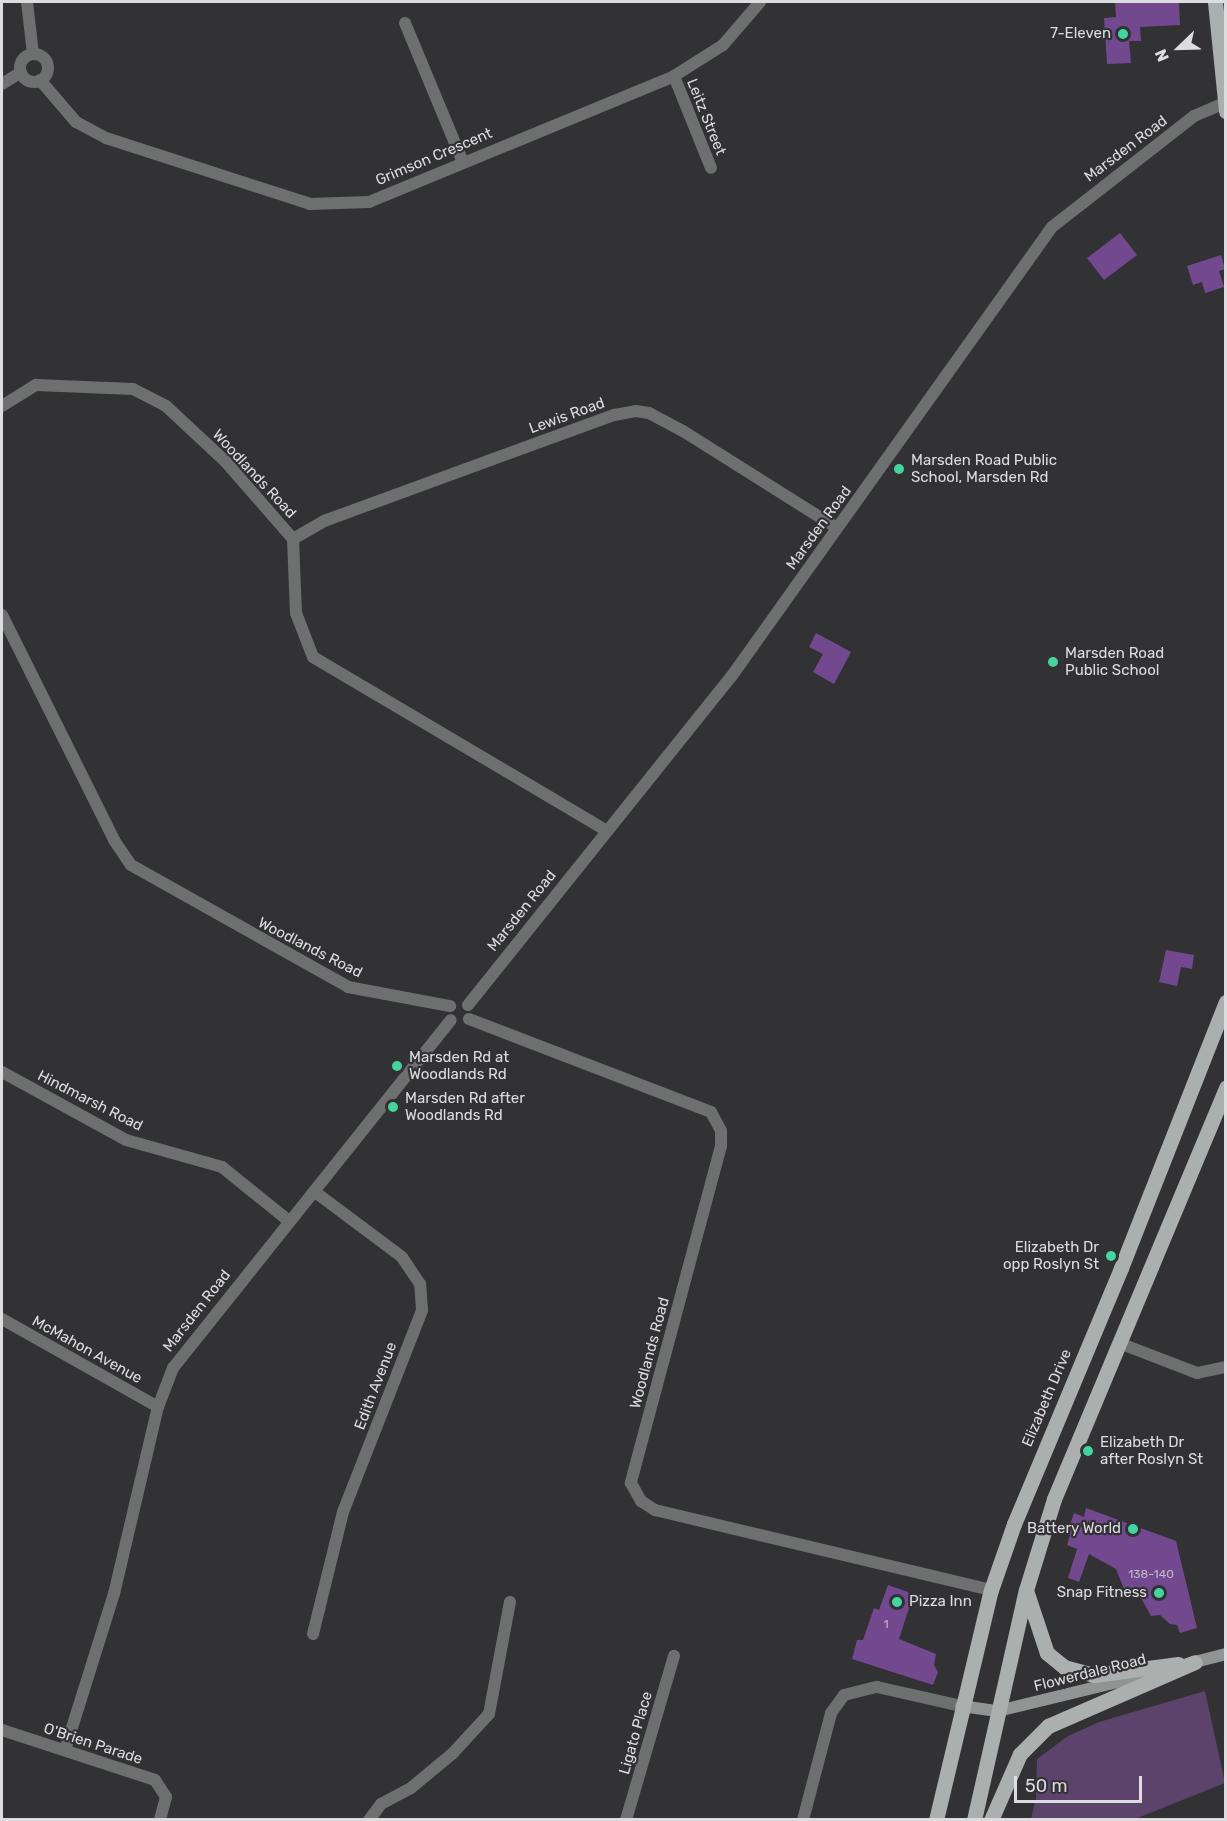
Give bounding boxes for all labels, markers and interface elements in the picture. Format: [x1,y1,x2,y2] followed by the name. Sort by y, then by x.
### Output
[1149,18,1209,78] north arrow
[1050,25,1111,43] place label: 7-Eleven
[1116,27,1130,41] marker: 7-Eleven
[1151,46,1173,64] text: N
[683,76,729,158] street label: Leitz Street
[1081,112,1171,186] street label: Marsden Road
[373,124,495,190] street label: Grimson Crescent
[527,394,607,438] street label: Lewis Road
[208,426,300,522] street label: Woodlands Road
[911,451,1057,486] place label: Marsden Road Public School, Marsden Rd
[892,462,906,476] marker: Marsden Road Public School, Marsden Rd
[783,483,855,573] street label: Marsden Road
[1065,644,1164,679] place label: Marsden Road Public School
[1046,655,1060,669] marker: Marsden Road Public School
[484,867,560,955] street label: Marsden Road
[255,914,365,982] street label: Woodlands Road
[409,1048,509,1083] place label: Marsden Rd at Woodlands Rd
[390,1059,404,1073] marker: Marsden Rd at Woodlands Rd
[34,1067,146,1135] street label: Hindmarsh Road
[405,1089,525,1124] place label: Marsden Rd after Woodlands Rd
[386,1100,400,1114] marker: Marsden Rd after Woodlands Rd
[1003,1238,1099,1273] place label: Elizabeth Dr opp Roslyn St
[1104,1249,1118,1263] marker: Elizabeth Dr opp Roslyn St
[159,1266,235,1356] street label: Marsden Road
[626,1295,674,1411] street label: Woodlands Road
[29,1312,145,1388] street label: McMahon Avenue
[351,1339,401,1433] street label: Edith Avenue
[1018,1346,1076,1450] street label: Elizabeth Drive
[1100,1433,1203,1468] place label: Elizabeth Dr after Roslyn St
[1081,1444,1095,1458] marker: Elizabeth Dr after Roslyn St
[1026,1520,1121,1538] place label: Battery World
[1126,1522,1140,1536] marker: Battery World
[1128,1568,1174,1582] house number: 138-140
[1057,1584,1147,1602] place label: Snap Fitness
[1152,1586,1166,1600] marker: Snap Fitness
[909,1593,972,1611] place label: Pizza Inn
[890,1595,904,1609] marker: Pizza Inn
[883,1618,889,1632] house number: 1
[1032,1650,1148,1696] street label: Flowerdale Road
[616,1689,656,1777] street label: Ligato Place
[41,1720,145,1768] street label: O'Brien Parade
[1017,1764,1144,1802] scale bar
[1025,1775,1068,1797] text: 50 m

